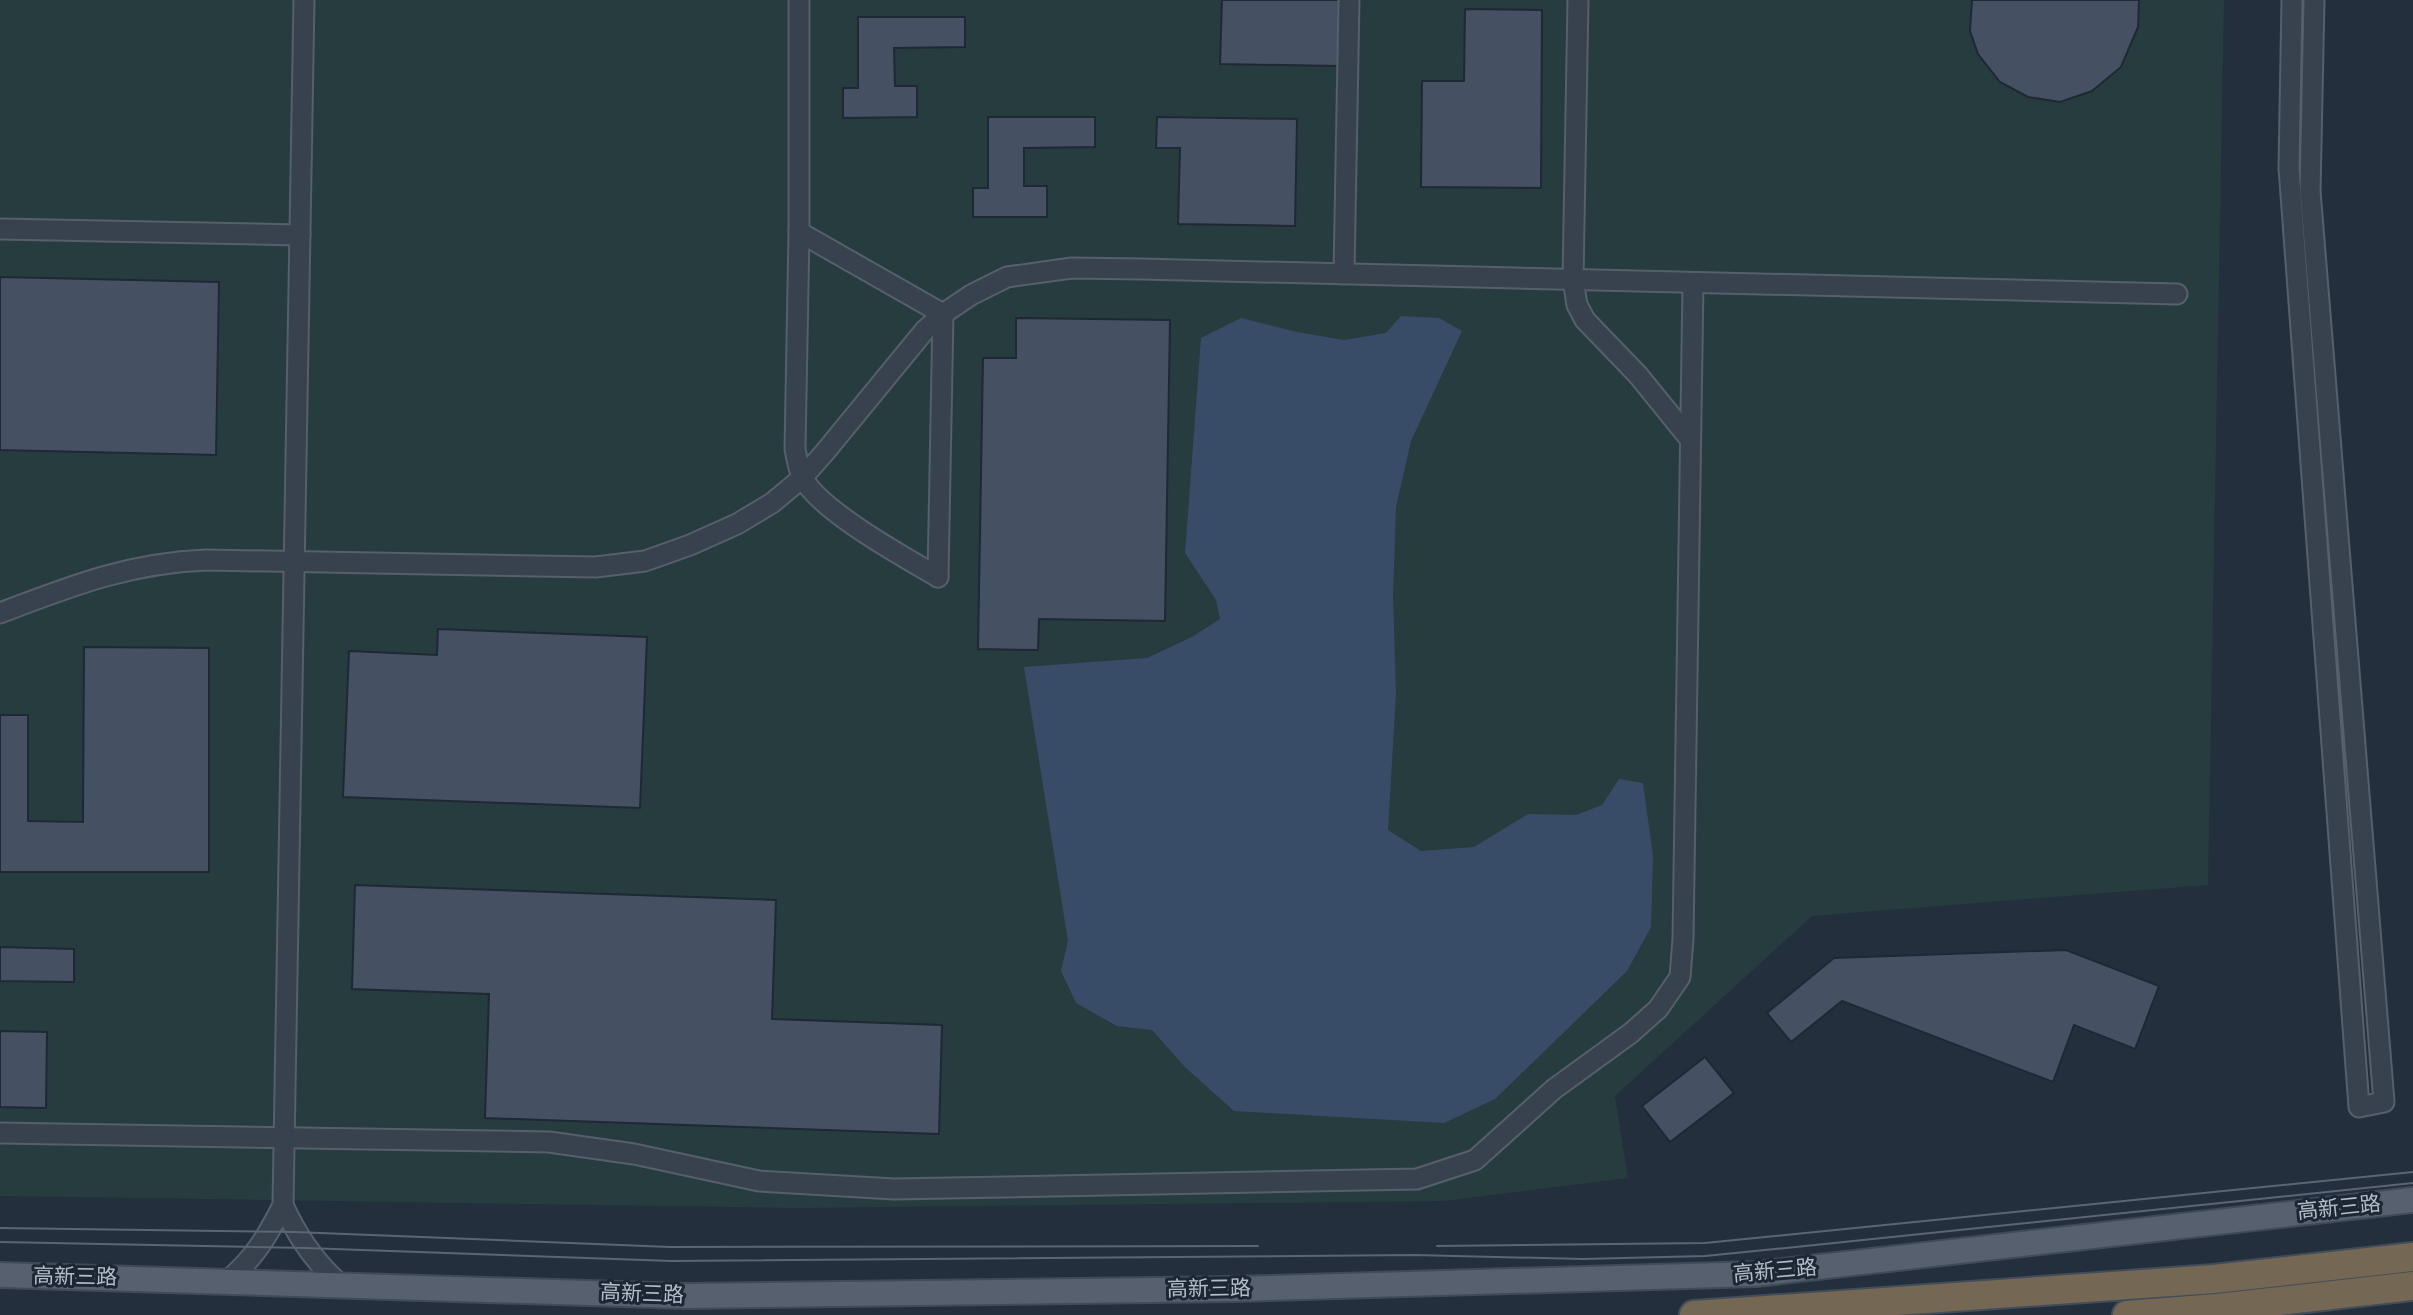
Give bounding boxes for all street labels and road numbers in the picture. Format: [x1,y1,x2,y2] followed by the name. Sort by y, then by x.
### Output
[2296,1191,2382,1225] street label: 高新三路
[1732,1255,1818,1287] street label: 高新三路
[33,1264,117,1290] street label: 高新三路
[1167,1276,1251,1302] street label: 高新三路
[600,1280,684,1308] street label: 高新三路

